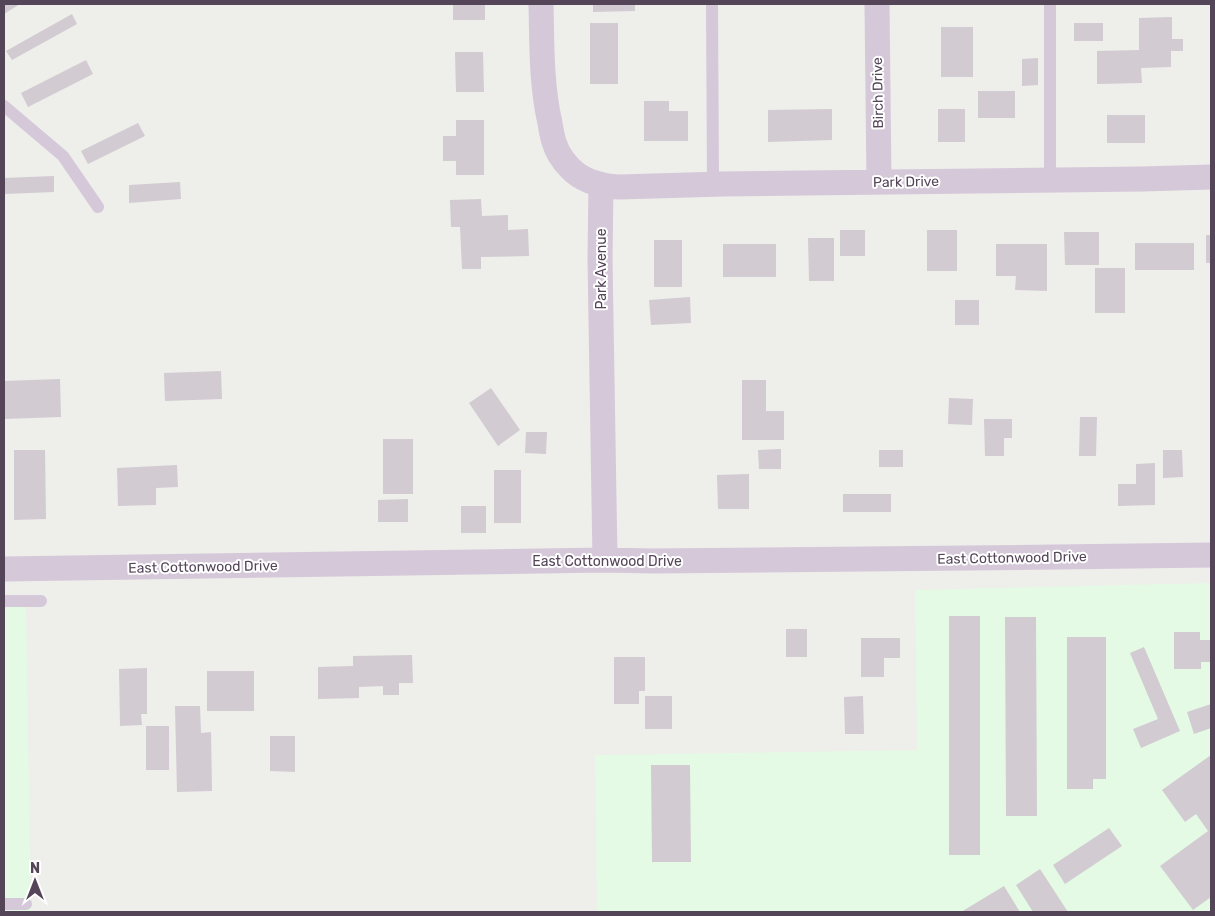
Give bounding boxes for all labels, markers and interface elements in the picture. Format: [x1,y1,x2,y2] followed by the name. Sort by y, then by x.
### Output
[869,57,887,129] street label: Birch Drive
[873,173,939,191] street label: Park Drive
[593,228,610,310] street label: Park Avenue
[937,548,1087,568] street label: East Cottonwood Drive
[532,553,682,570] street label: East Cottonwood Drive
[128,557,278,577] street label: East Cottonwood Drive
[10,856,60,906] north arrow
[30,860,40,877] text: N

